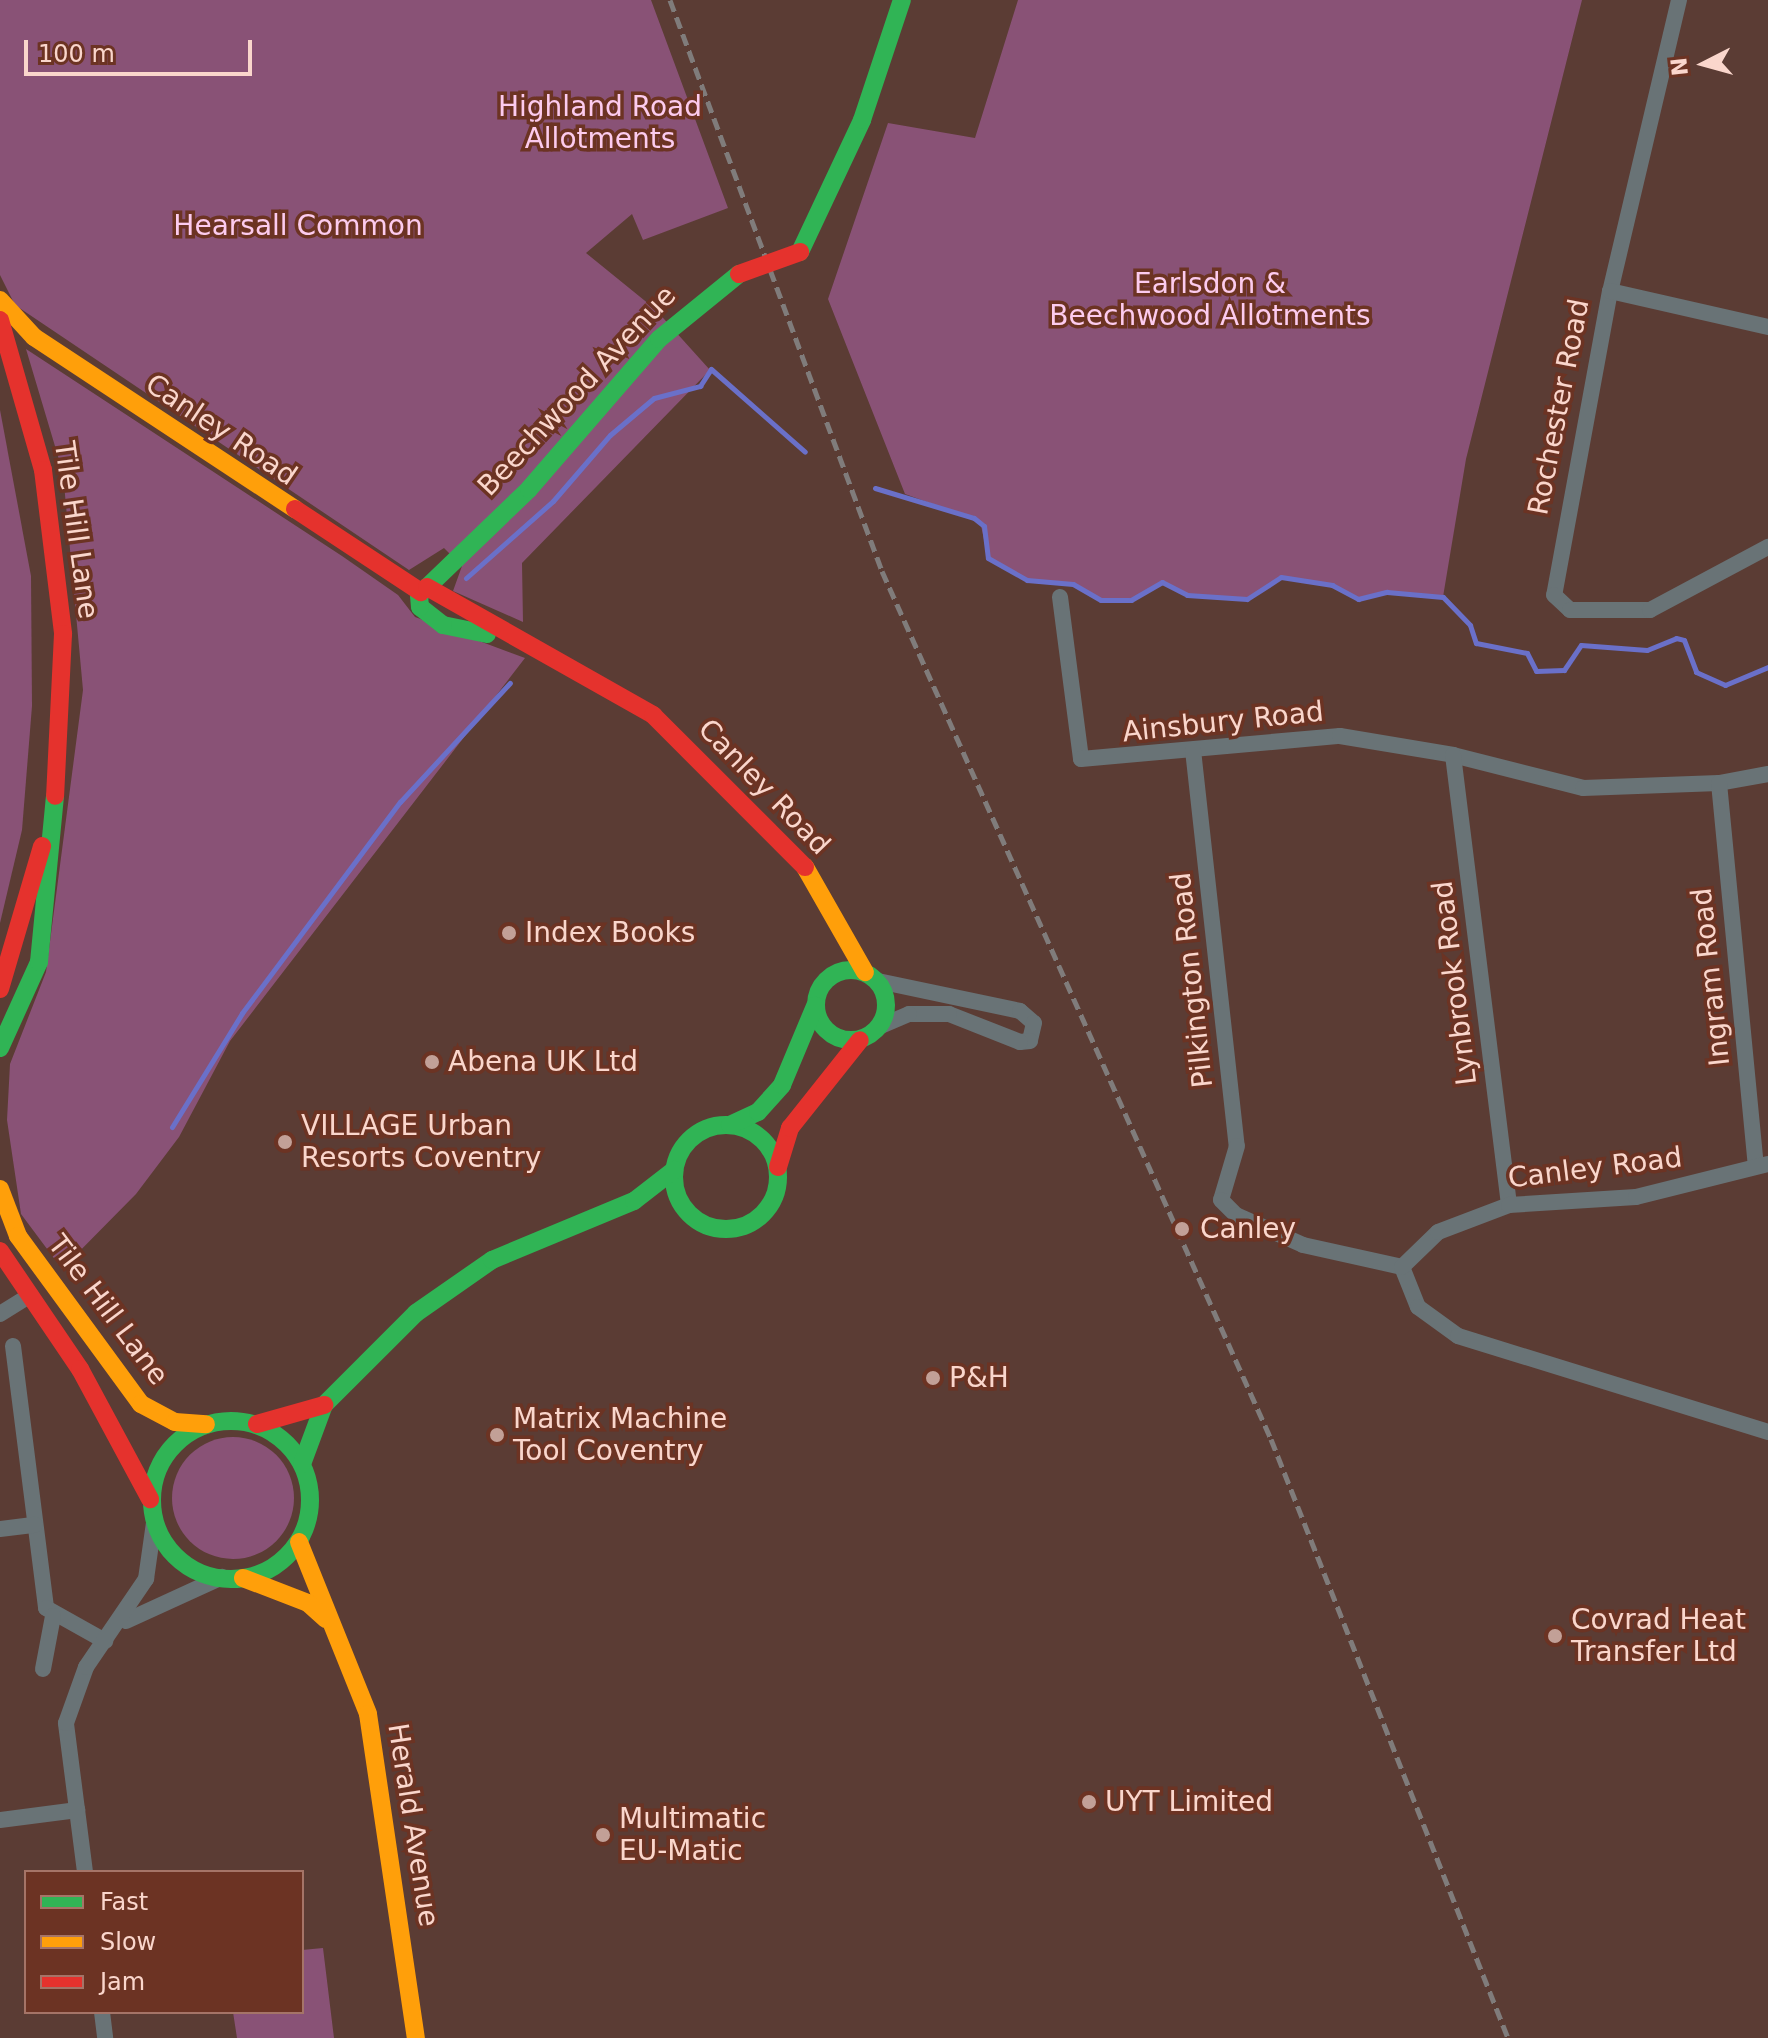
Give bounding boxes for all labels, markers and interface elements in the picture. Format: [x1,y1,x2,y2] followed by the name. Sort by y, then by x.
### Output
[28,24,256,74] scale bar
[1664,24,1744,104] north arrow
[38,40,115,68] text: 100 m
[1666,56,1693,77] text: N
[498,90,702,156] park label: Highland Road Allotments
[173,209,423,243] park label: Hearsall Common
[1049,267,1371,333] park label: Earlsdon & Beechwood Allotments
[471,279,683,503] street label: Beechwood Avenue
[1522,296,1596,518] street label: Rochester Road
[139,367,303,493] street label: Canley Road
[47,439,105,621] street label: Tile Hill Lane
[1121,695,1325,749] street label: Ainsbury Road
[691,712,837,862] street label: Canley Road
[1164,871,1220,1089] street label: Pilkington Road
[1426,879,1484,1087] street label: Lynbrook Road
[1685,886,1737,1068] street label: Ingram Road
[525,916,695,950] place label: Index Books
[500,924,518,942] marker: Index Books
[448,1045,638,1079] place label: Abena UK Ltd
[423,1053,441,1071] marker: Abena UK Ltd
[301,1109,541,1175] place label: VILLAGE Urban Resorts Coventry
[276,1133,294,1151] marker: VILLAGE Urban Resorts Coventry
[1506,1141,1684,1195] street label: Canley Road
[1200,1212,1296,1246] place label: Canley
[1171,1218,1193,1240] marker: Canley
[41,1228,175,1392] street label: Tile Hill Lane
[949,1361,1009,1395] place label: P&H
[924,1369,942,1387] marker: P&H
[513,1402,727,1468] place label: Matrix Machine Tool Coventry
[488,1426,506,1444] marker: Matrix Machine Tool Coventry
[1571,1603,1746,1669] place label: Covrad Heat Transfer Ltd
[1546,1627,1564,1645] marker: Covrad Heat Transfer Ltd
[380,1721,446,1929] street label: Herald Avenue
[1105,1785,1273,1819] place label: UYT Limited
[1080,1793,1098,1811] marker: UYT Limited
[619,1802,766,1868] place label: Multimatic EU-Matic
[594,1826,612,1844] marker: Multimatic EU-Matic
[24,1870,304,2014] legend
[100,1888,148,1916] text: Fast
[100,1928,156,1956] text: Slow
[100,1968,145,1996] text: Jam

